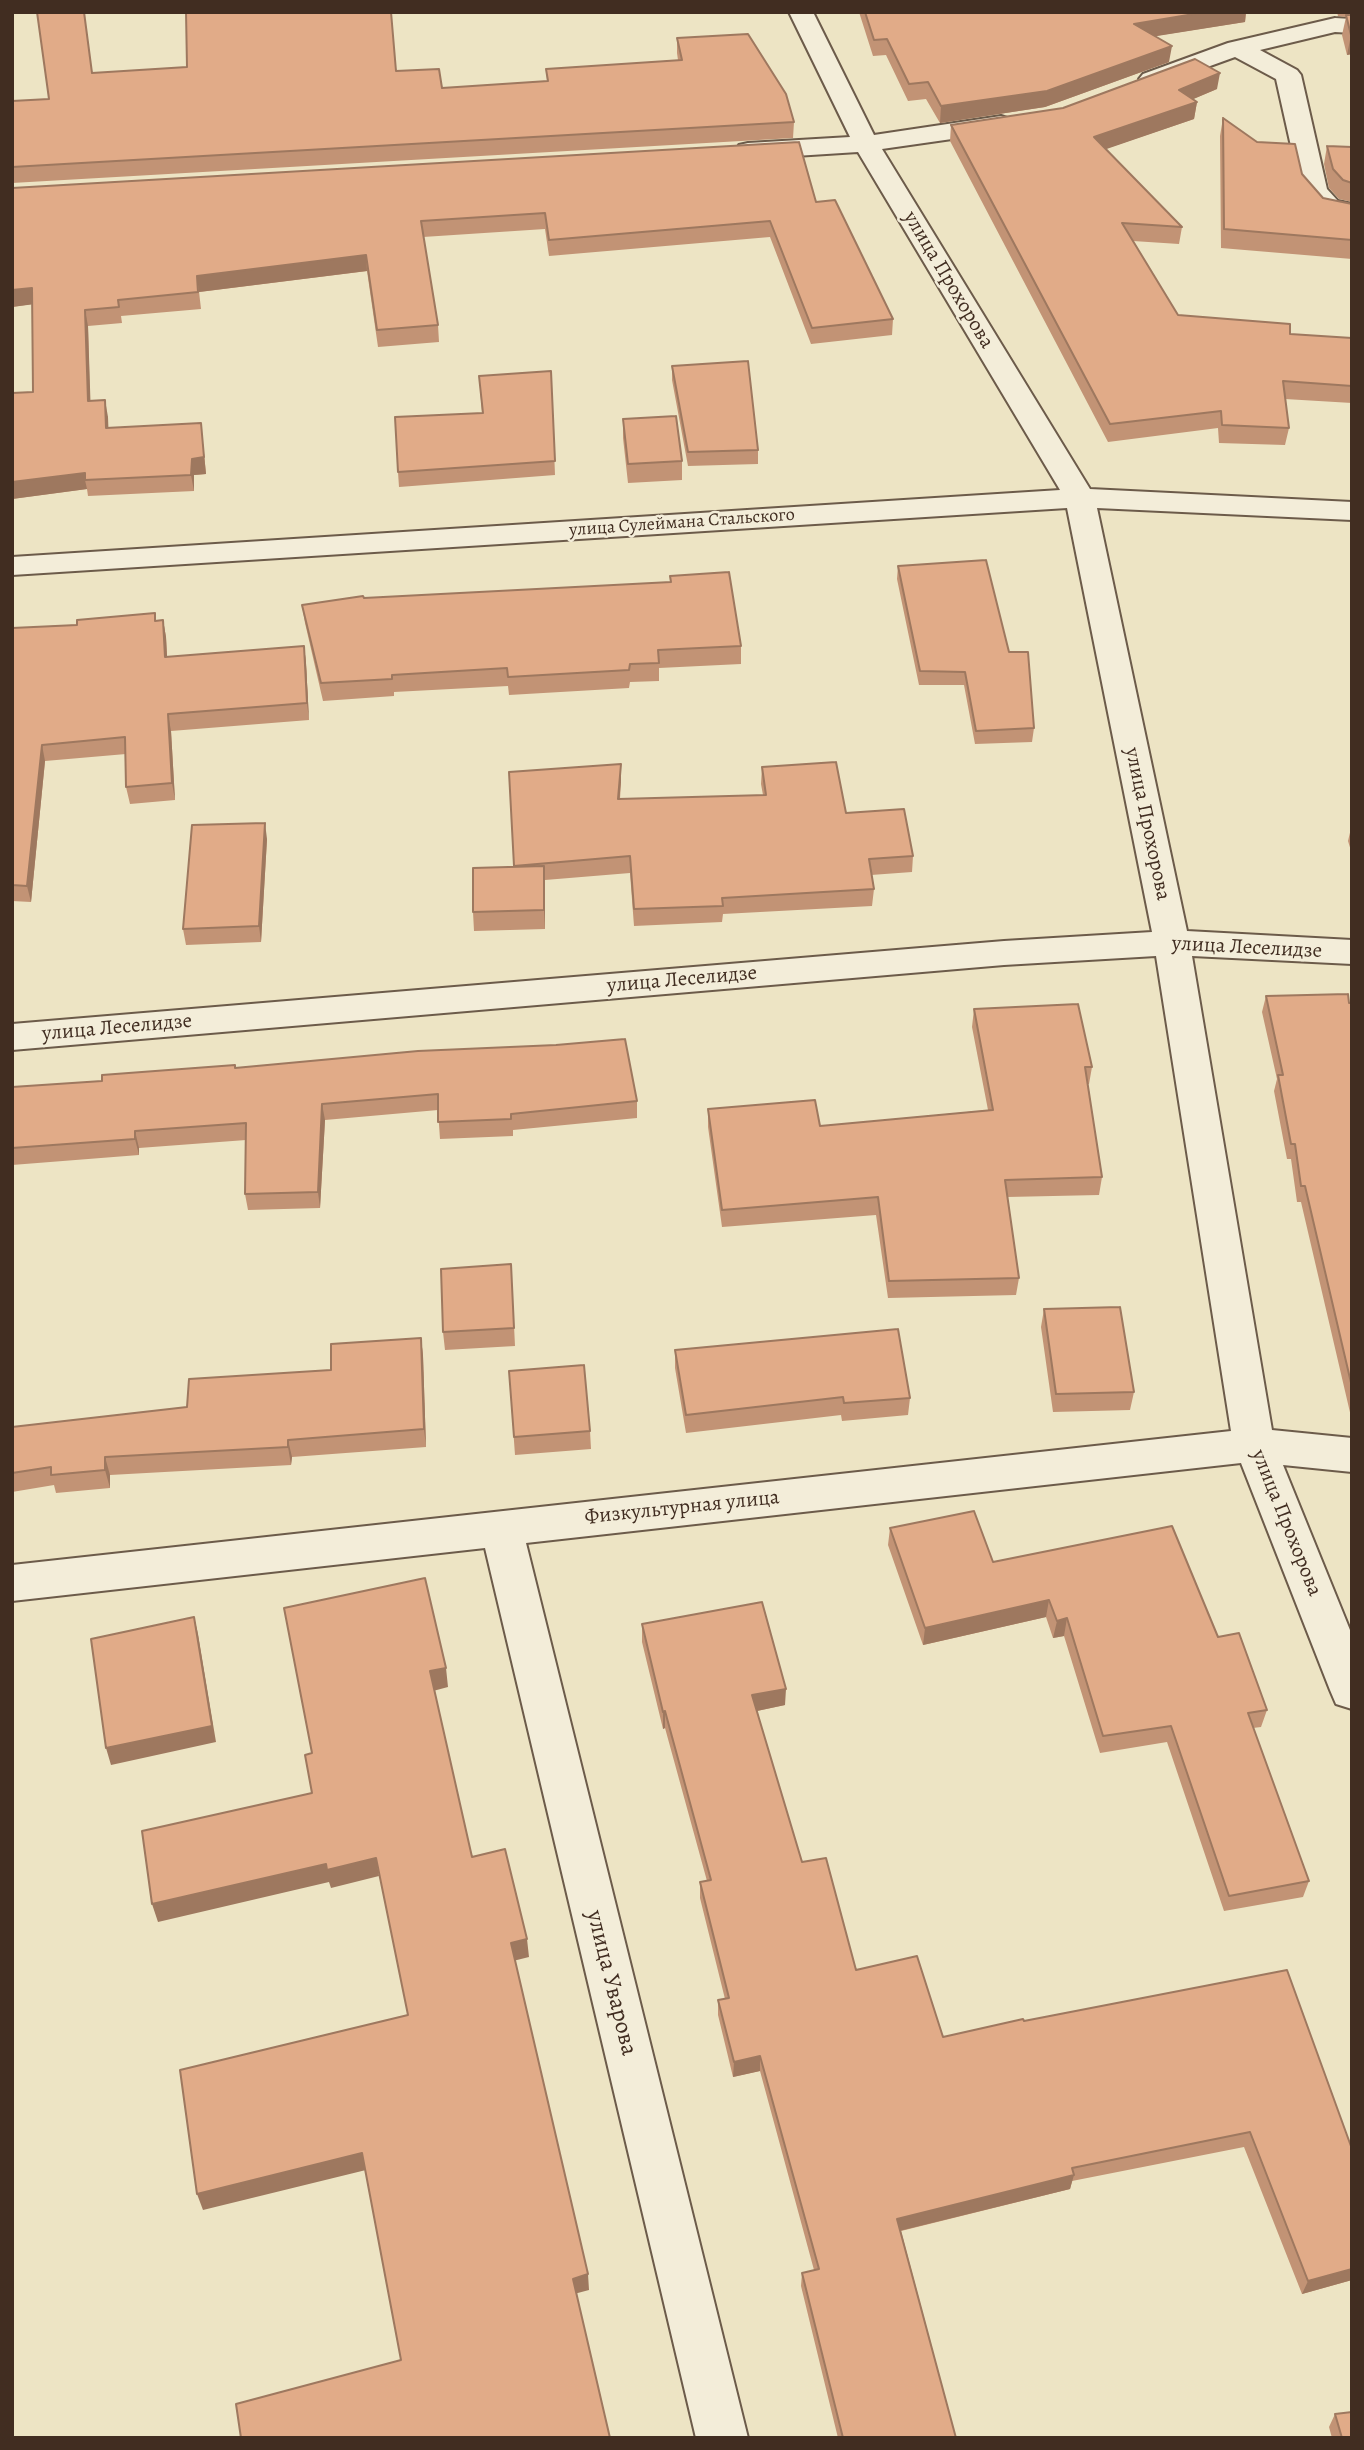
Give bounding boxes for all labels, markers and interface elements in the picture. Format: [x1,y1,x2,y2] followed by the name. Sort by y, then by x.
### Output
[897,207,999,353] street label: улица Прохорова
[569,504,795,542] street label: улица Сулеймана Стальского
[1118,745,1176,903] street label: улица Прохорова
[1171,931,1323,965] street label: улица Леселидзе
[606,961,758,999] street label: улица Леселидзе
[41,1009,193,1047] street label: улица Леселидзе
[1245,1446,1327,1600] street label: улица Прохорова
[583,1485,781,1531] street label: Физкультурная улица
[579,1907,643,2059] street label: улица Уварова

